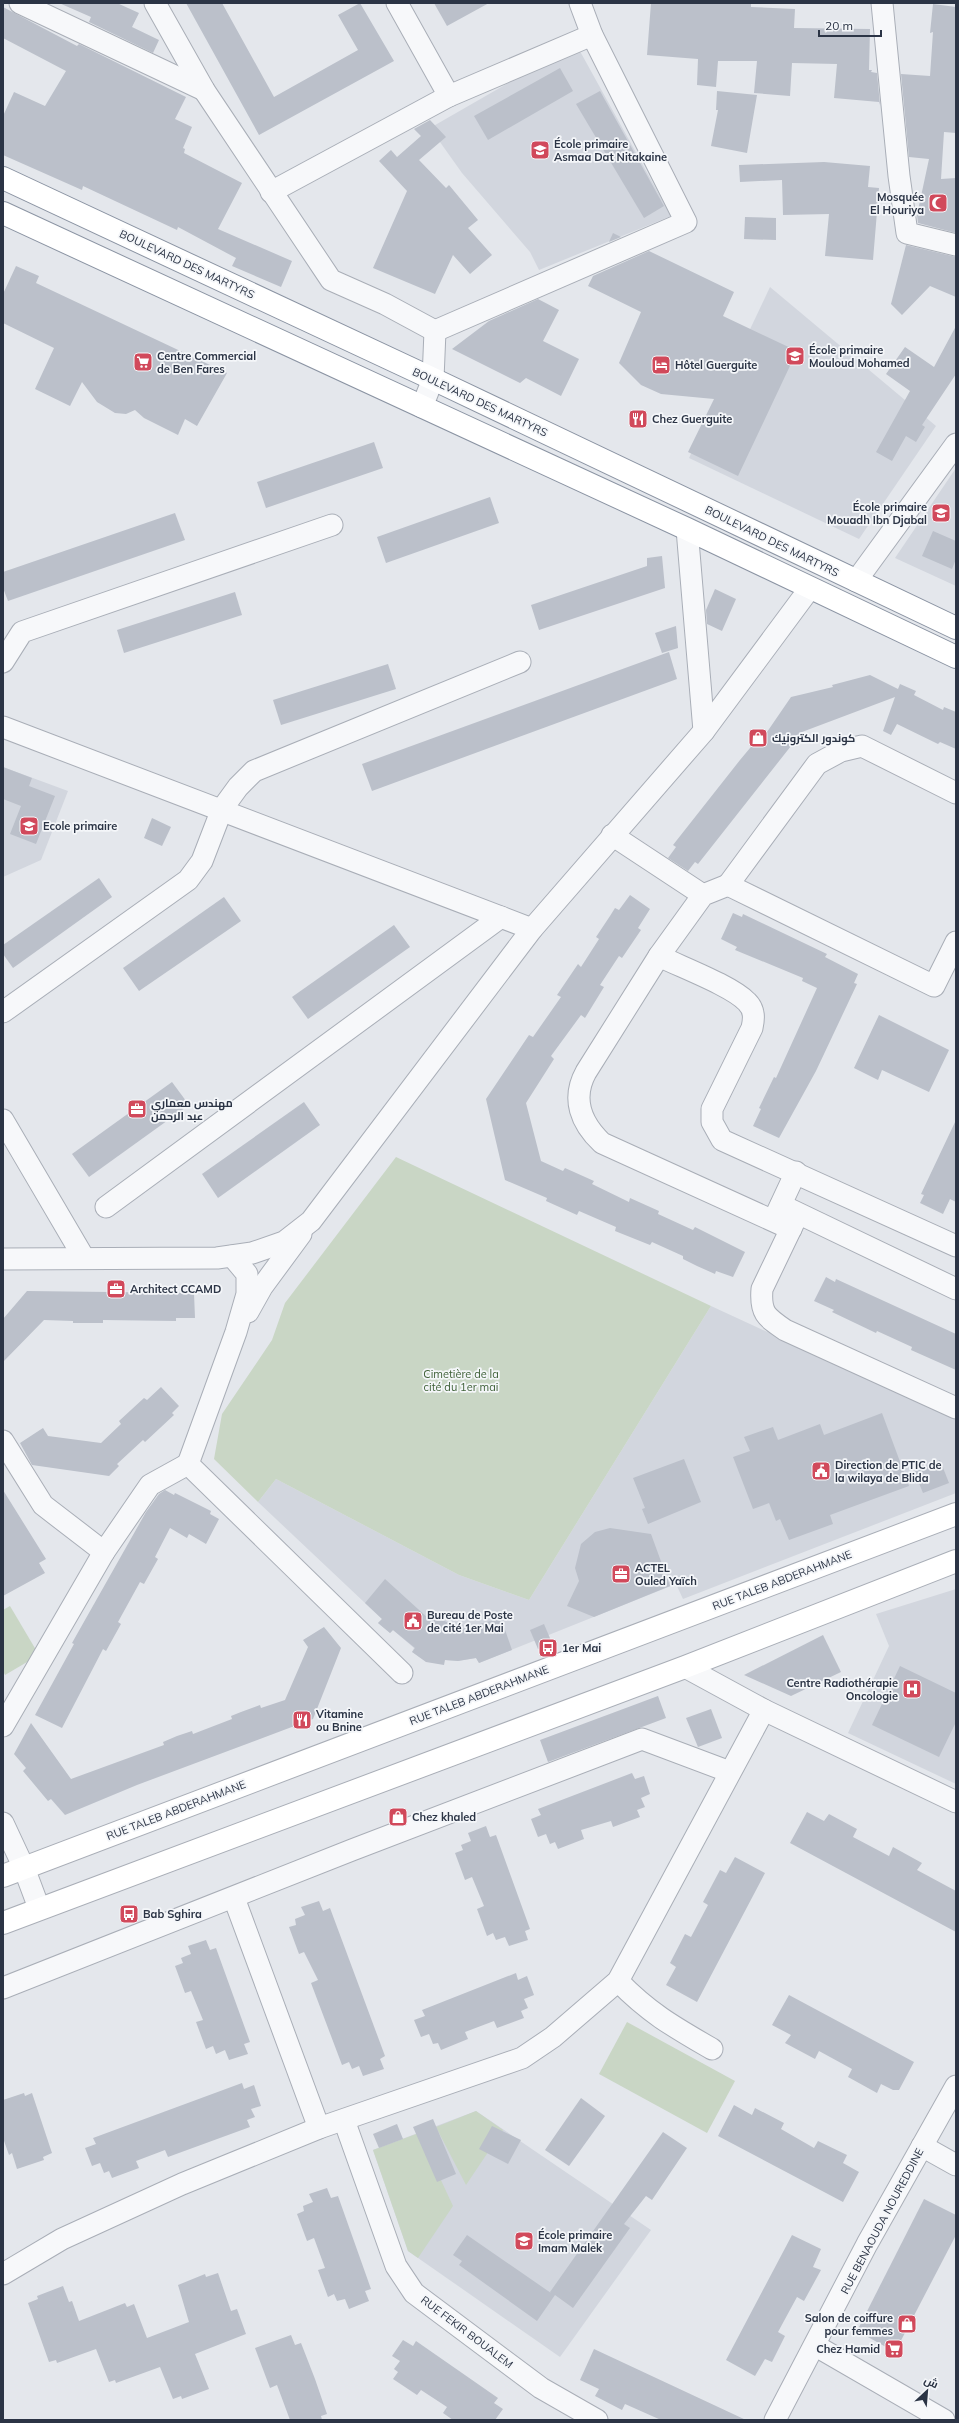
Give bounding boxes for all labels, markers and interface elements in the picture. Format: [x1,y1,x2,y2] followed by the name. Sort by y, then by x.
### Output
[819,12,881,38] scale bar
[825,18,853,33] text: 20 m
[554,137,667,164] place label: École primaire Asmaa Dat Nitakaine
[529,139,551,161] school or university icon: École primaire Asmaa Dat Nitakaine
[870,190,924,217] place label: Mosquée El Houriya
[927,192,949,214] mosque icon: Mosquée El Houriya
[117,226,257,302] street label: BOULEVARD DES MARTYRS
[809,343,910,370] place label: École primaire Mouloud Mohamed
[784,345,806,367] school or university icon: École primaire Mouloud Mohamed
[157,349,256,376] place label: Centre Commercial de Ben Fares
[132,351,154,373] supermarket icon: Centre Commercial de Ben Fares
[650,354,672,376] hotel icon: Hôtel Guerguite
[675,358,757,372] place label: Hôtel Guerguite
[410,364,550,440] street label: BOULEVARD DES MARTYRS
[627,408,649,430] restaurant icon: Chez Guerguite
[652,412,732,426] place label: Chez Guerguite
[827,500,927,527] place label: École primaire Mouadh Ibn Djabal
[703,502,841,580] street label: BOULEVARD DES MARTYRS
[930,502,952,524] school or university icon: École primaire Mouadh Ibn Djabal
[747,727,769,749] shop icon: كوندور الكترونيك
[772,731,855,746] place label: كوندور الكترونيك
[18,815,40,837] school or university icon: Ecole primaire
[43,819,117,833] place label: Ecole primaire
[151,1096,233,1123] place label: مهندس معماري عبد الرحمن
[126,1098,148,1120] office icon: مهندس معماري عبد الرحمن
[105,1278,127,1300] office icon: Architect CCAMD
[130,1282,221,1296] place label: Architect CCAMD
[423,1367,499,1394] park label: Cimetière de la cité du 1er mai
[835,1458,942,1485] place label: Direction de PTIC de la wilaya de Blida
[810,1460,832,1482] public building icon: Direction de PTIC de la wilaya de Blida
[710,1547,854,1613] street label: RUE TALEB ABDERAHMANE
[635,1561,697,1588] place label: ACTEL Ouled Yaïch
[610,1563,632,1585] office icon: ACTEL Ouled Yaïch
[427,1608,513,1635] place label: Bureau de Poste de cité 1er Mai
[402,1610,424,1632] public building icon: Bureau de Poste de cité 1er Mai
[537,1637,559,1659] bus stop icon: 1er Mai
[562,1641,601,1655] place label: 1er Mai
[407,1662,551,1728] street label: RUE TALEB ABDERAHMANE
[786,1676,898,1703] place label: Centre Radiothérapie Oncologie
[901,1678,923,1700] hospital icon: Centre Radiothérapie Oncologie
[315,1707,363,1734] place label: Vitamine ou Bnine
[291,1709,313,1731] restaurant icon: Vitamine ou Bnine
[104,1777,248,1843] street label: RUE TALEB ABDERAHMANE
[387,1806,409,1828] shop icon: Chez khaled
[412,1810,476,1824] place label: Chez khaled
[118,1903,140,1925] bus stop icon: Bab Sghira
[143,1907,202,1921] place label: Bab Sghira
[837,2146,927,2296] street label: RUE BENAOUDA NOUREDDINE
[538,2228,612,2255] place label: École primaire Imam Malek
[513,2230,535,2252] school or university icon: École primaire Imam Malek
[418,2293,516,2371] street label: RUE FEKIR BOUALEM
[805,2311,893,2338] place label: Salon de coiffure pour femmes
[896,2313,918,2335] shop icon: Salon de coiffure pour femmes
[883,2338,905,2360] supermarket icon: Chez Hamid
[816,2342,880,2356] place label: Chez Hamid
[907,2371,947,2411] north arrow
[922,2373,941,2391] text: ش

